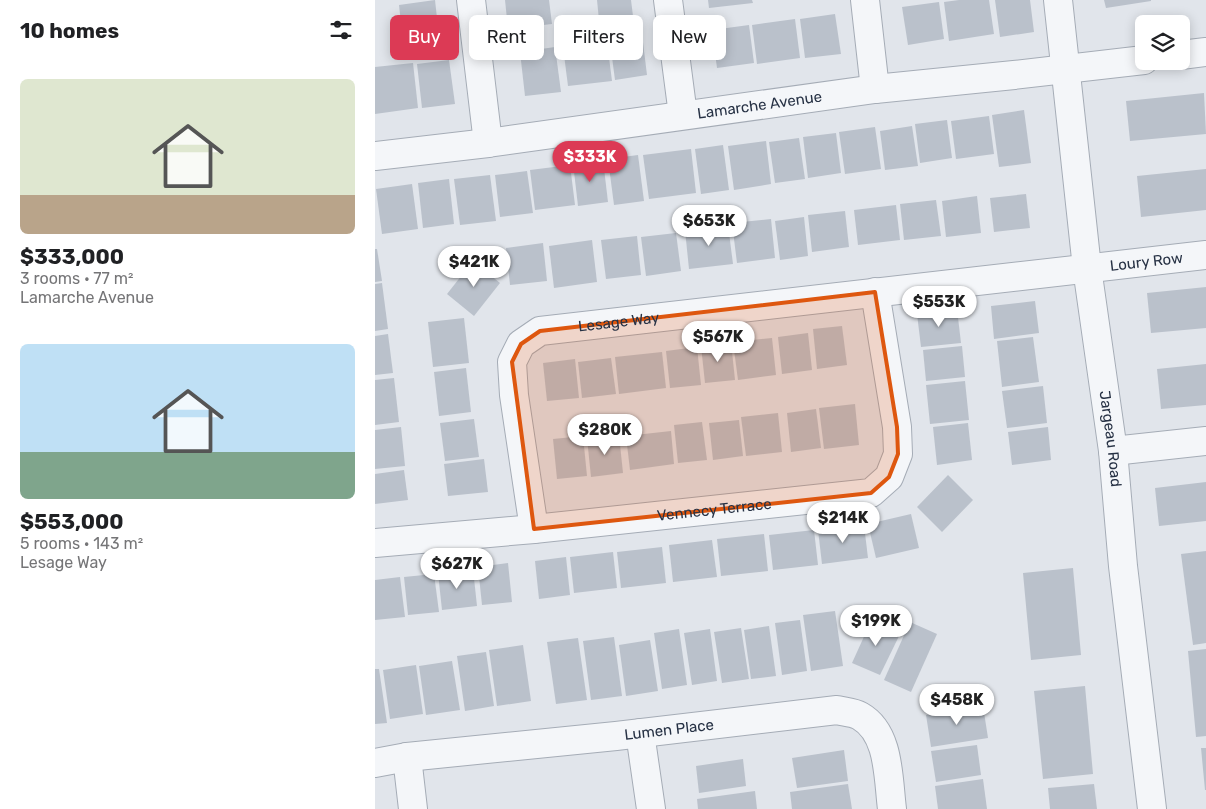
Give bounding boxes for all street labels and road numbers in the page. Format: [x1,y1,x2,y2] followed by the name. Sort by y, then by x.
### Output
[696,88,823,123] street label: Lamarche Avenue
[1109,249,1184,275] street label: Loury Row
[577,308,660,336] street label: Lesage Way
[1096,389,1125,488] street label: Jargeau Road
[656,495,773,525] street label: Vennecy Terrace
[623,716,715,744] street label: Lumen Place

